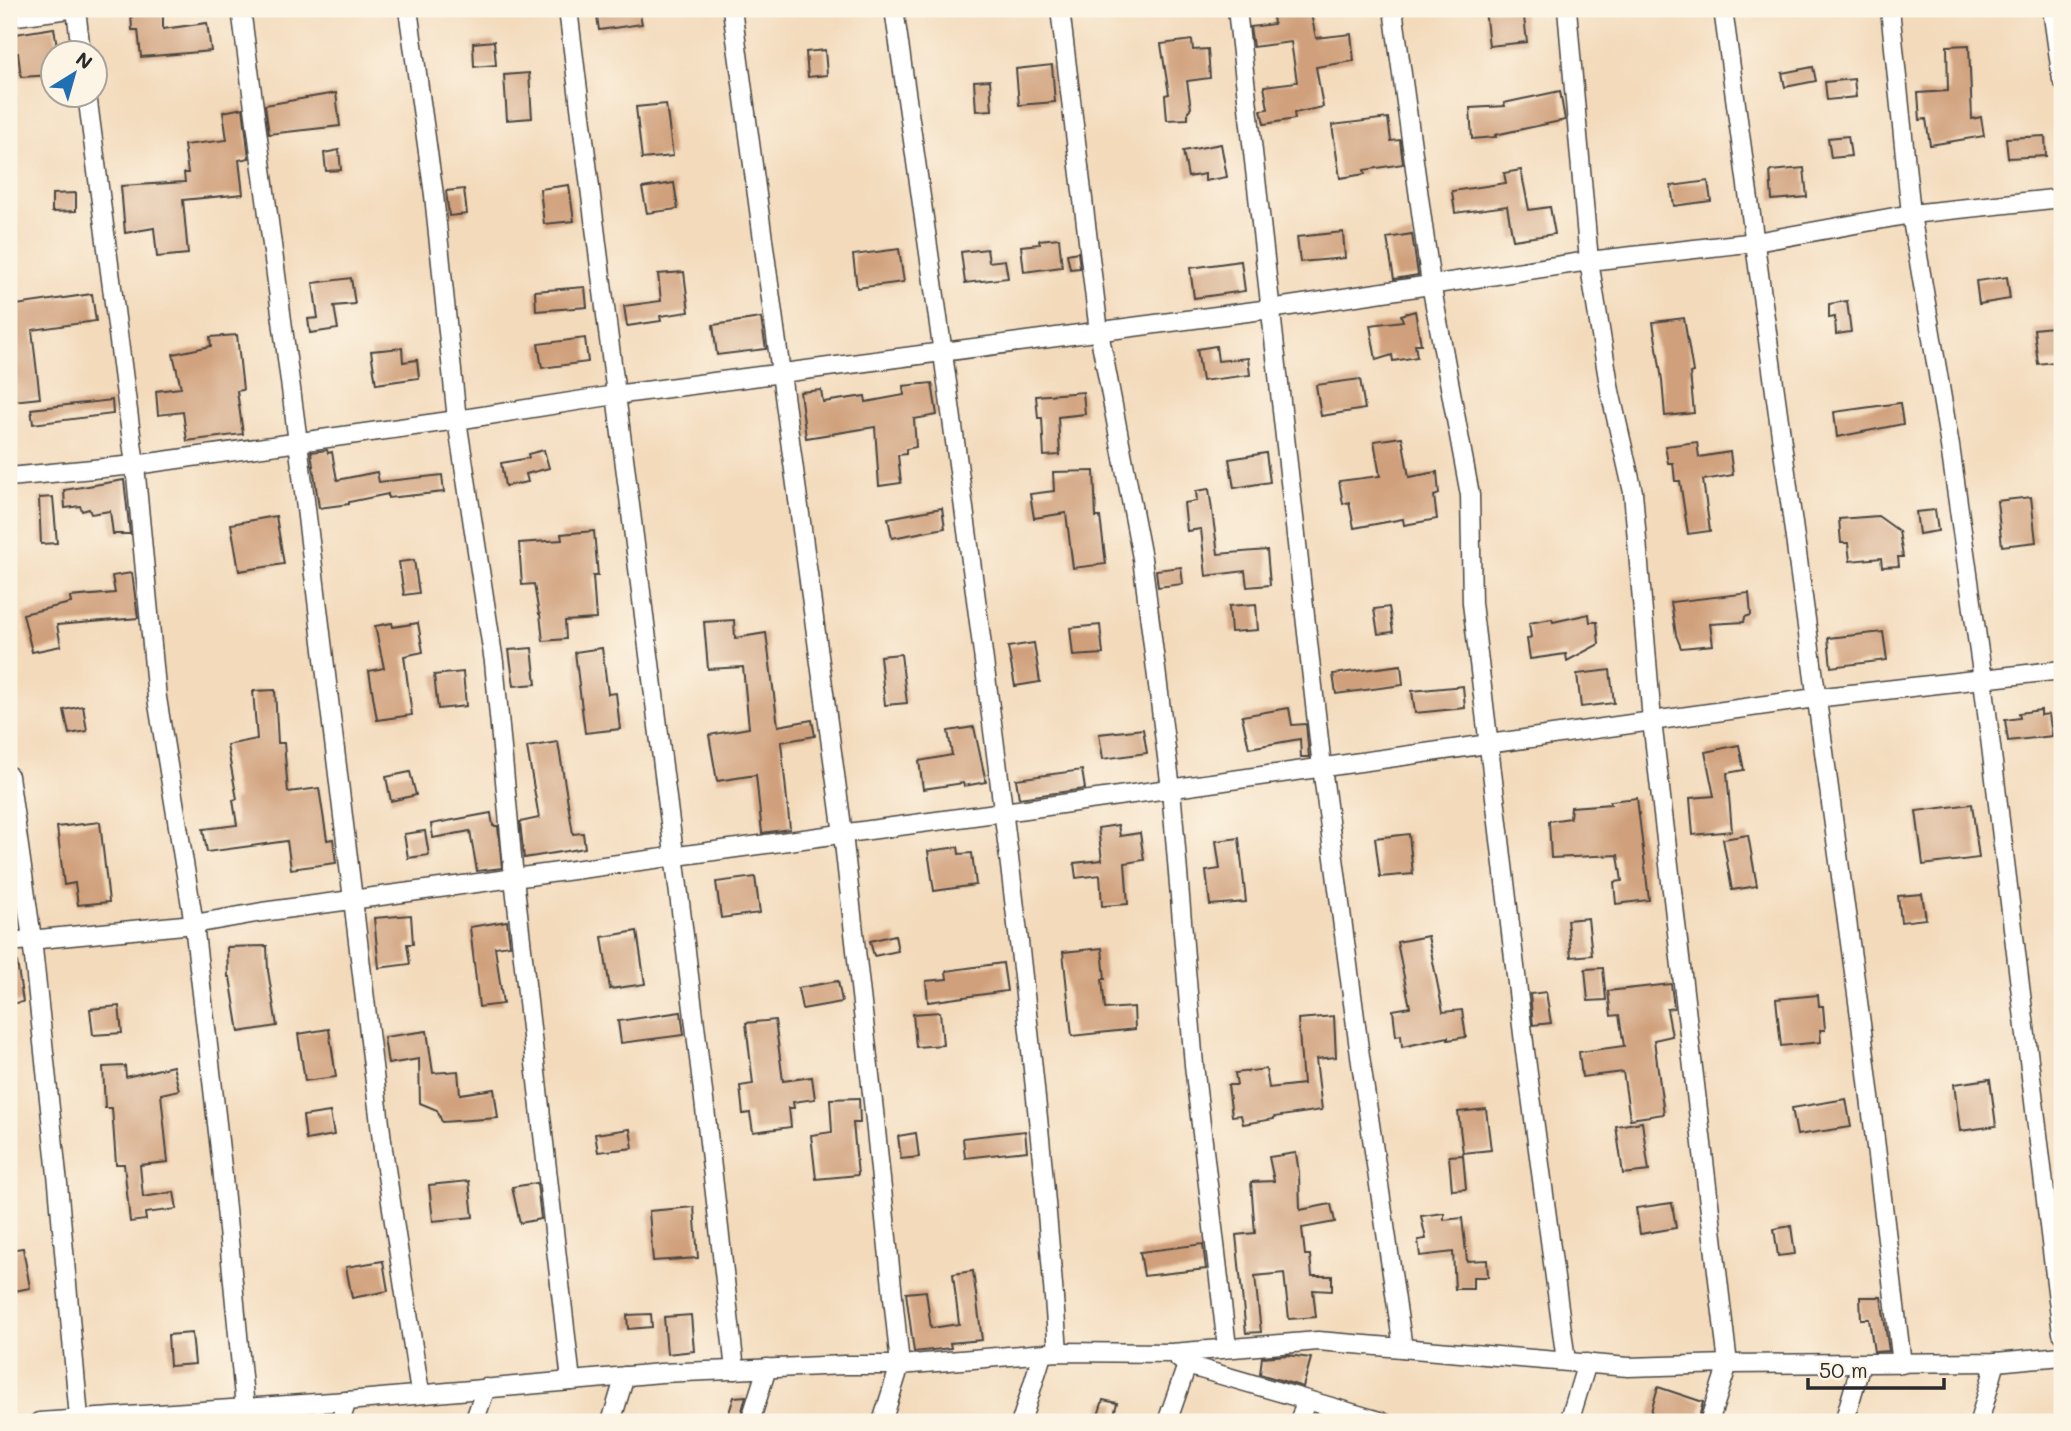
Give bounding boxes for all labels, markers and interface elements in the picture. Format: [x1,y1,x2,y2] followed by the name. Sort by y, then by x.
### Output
[38,38,108,108] north arrow
[71,46,98,74] text: N
[1808,1347,1945,1391] scale bar
[1819,1356,1868,1383] text: 50 m

